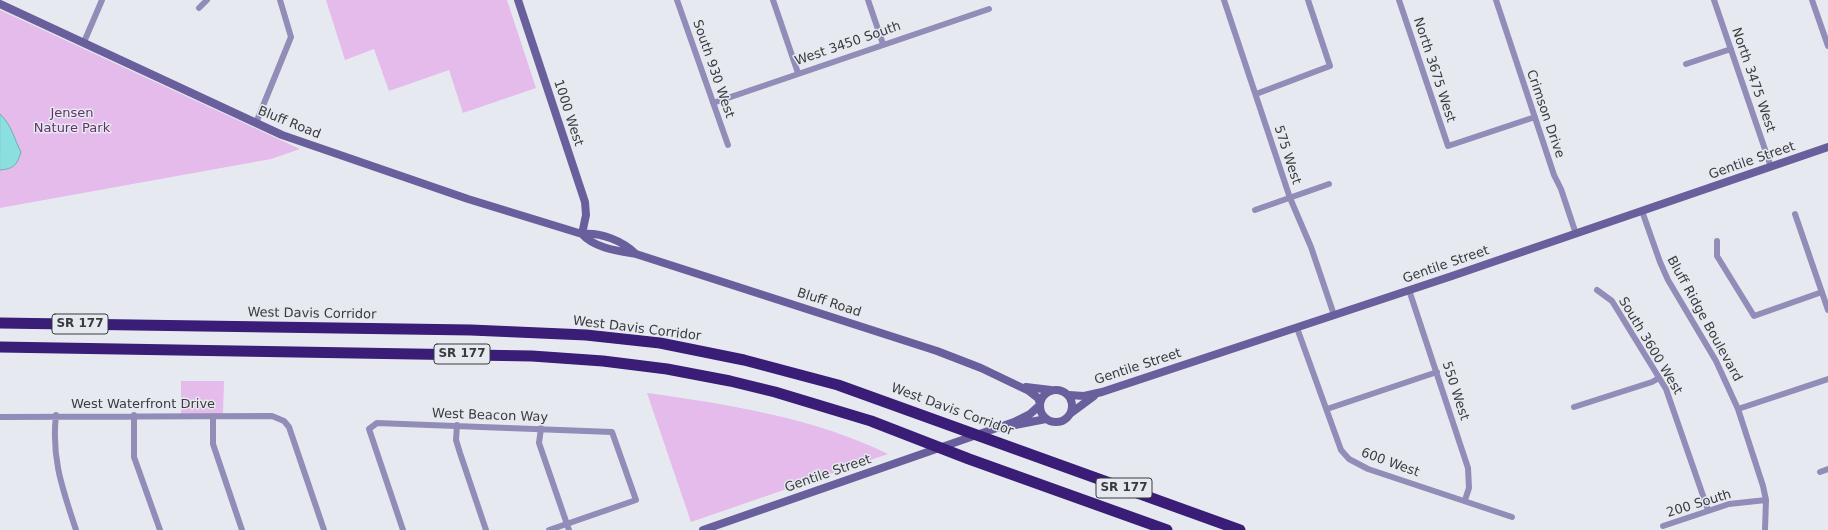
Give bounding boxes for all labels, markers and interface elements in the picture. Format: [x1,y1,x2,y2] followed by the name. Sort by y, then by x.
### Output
[1410,15,1458,125] street label: North 3675 West
[689,18,737,120] street label: South 930 West
[793,19,903,69] street label: West 3450 South
[1728,26,1778,134] street label: North 3475 West
[1523,68,1567,160] street label: Crimson Drive
[550,78,586,148] street label: 1000 West
[255,103,323,143] street label: Bluff Road
[34,106,110,137] park label: Jensen Nature Park
[1270,124,1304,186] street label: 575 West
[1707,139,1797,183] street label: Gentile Street
[1401,243,1491,287] street label: Gentile Street
[1663,254,1745,384] street label: Bluff Ridge Boulevard
[795,285,863,321] street label: Bluff Road
[1615,294,1685,398] street label: South 3600 West
[247,305,377,323] street label: West Davis Corridor
[572,313,702,345] street label: West Davis Corridor
[52,314,108,334] road number: SR 177
[434,344,490,364] road number: SR 177
[1093,346,1183,388] street label: Gentile Street
[1438,360,1472,422] street label: 550 West
[889,381,1015,439] street label: West Davis Corridor
[71,397,215,413] street label: West Waterfront Drive
[432,406,548,426] street label: West Beacon Way
[1359,445,1421,481] street label: 600 West
[783,452,873,496] street label: Gentile Street
[1096,478,1152,498] road number: SR 177
[1665,487,1733,521] street label: 200 South

